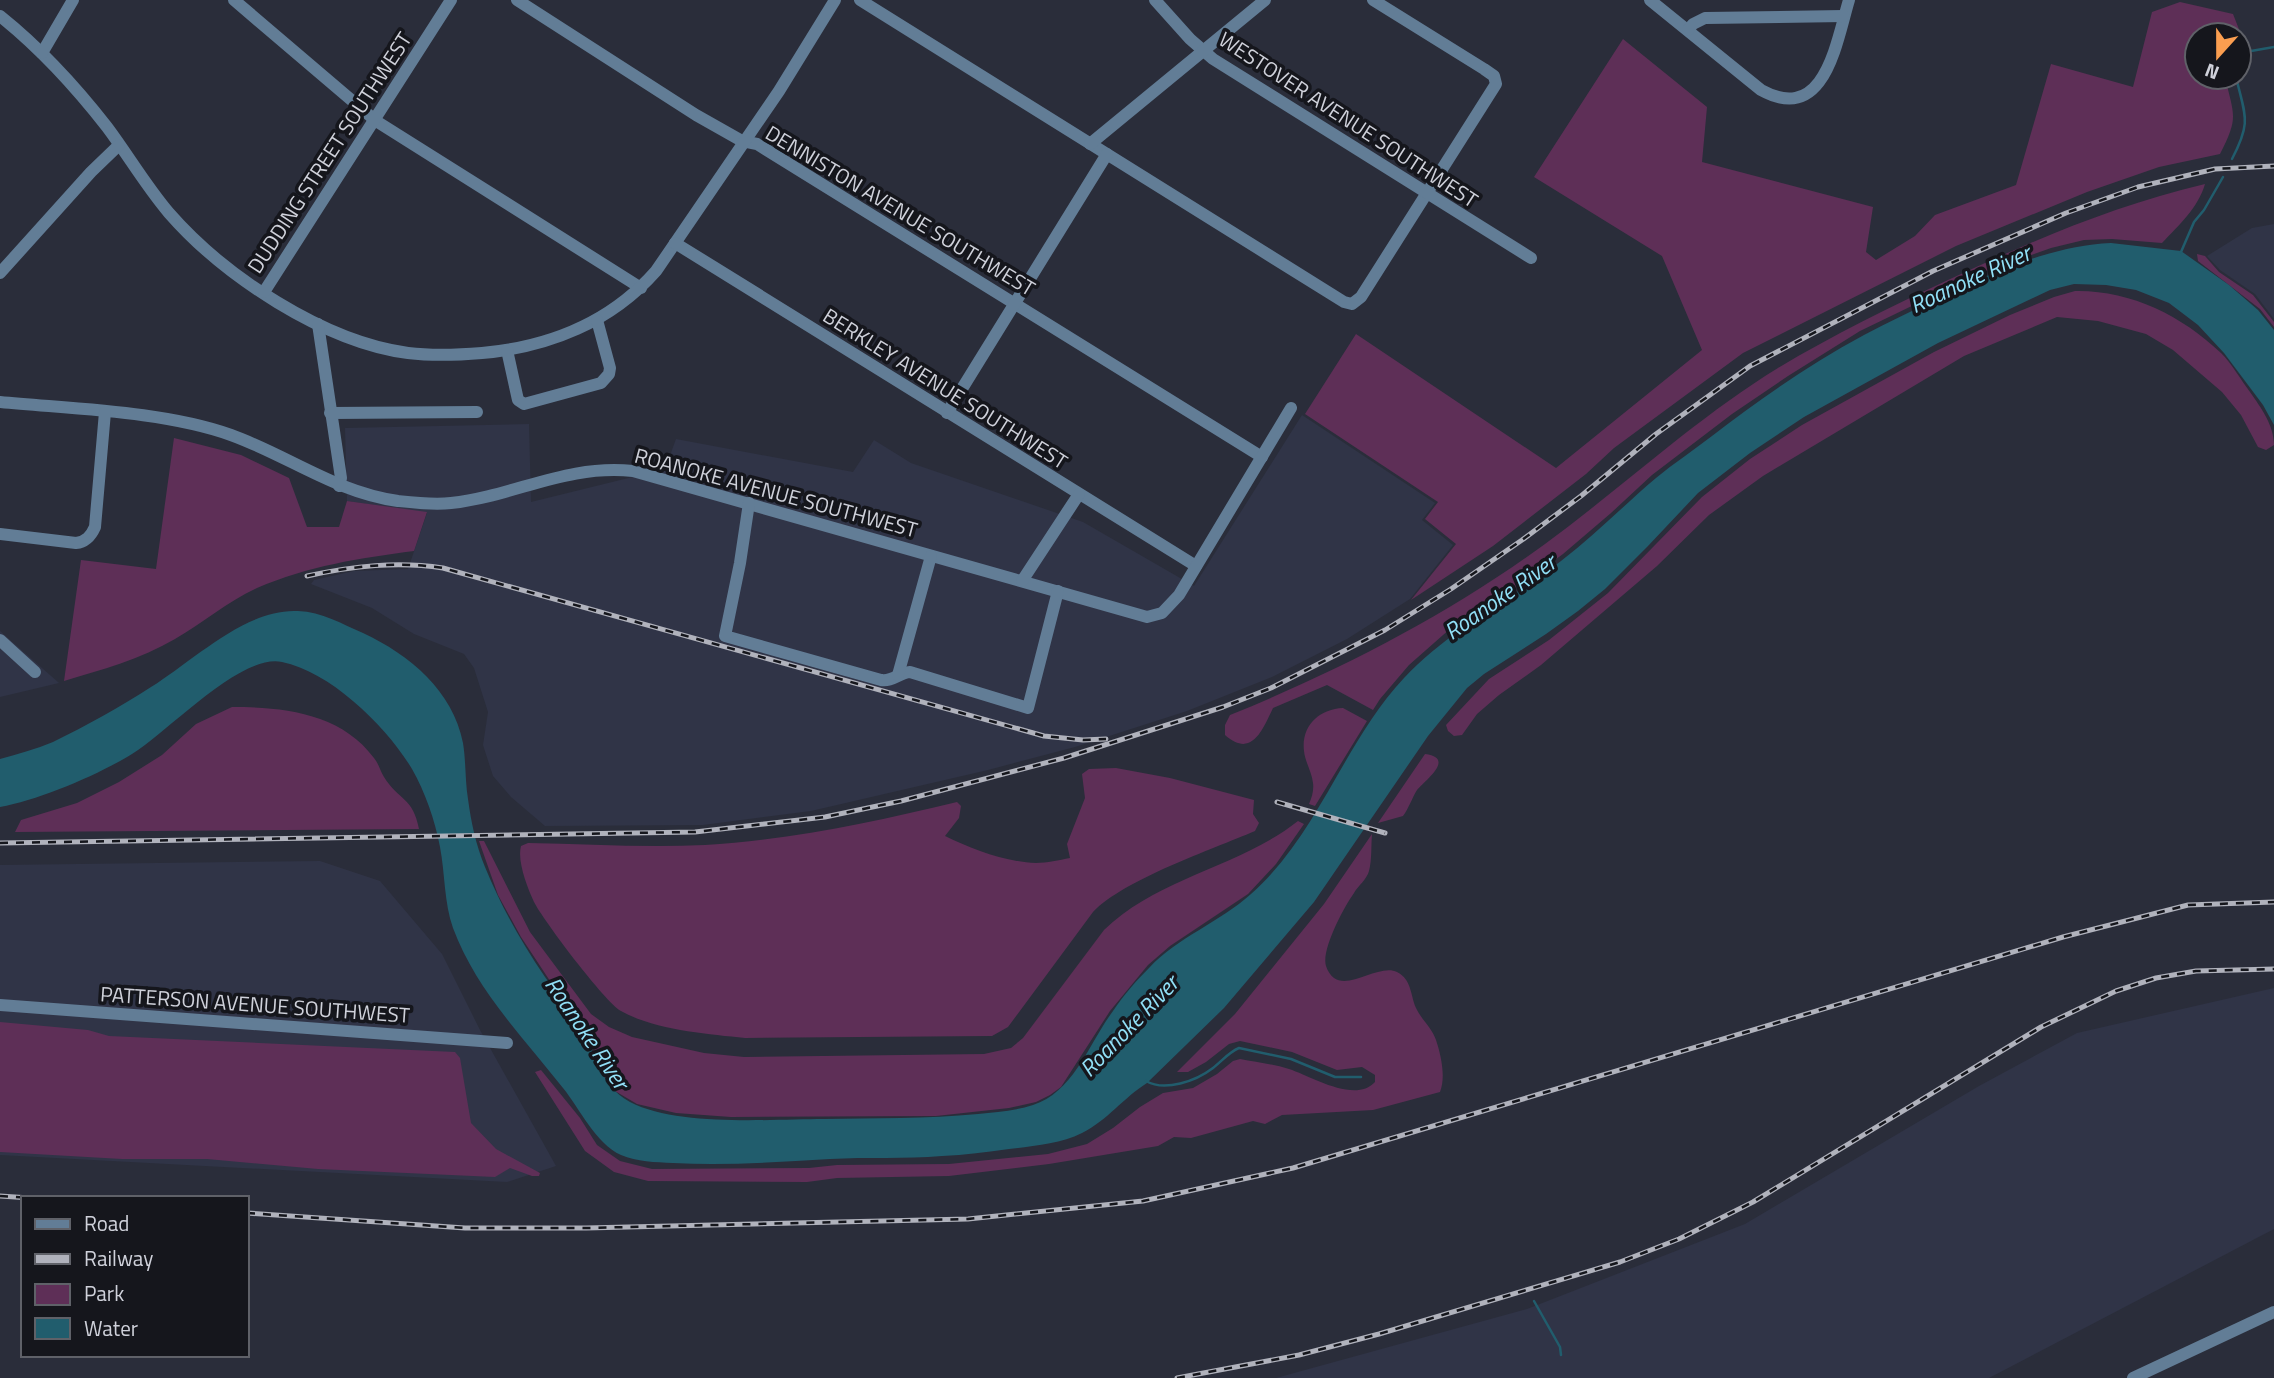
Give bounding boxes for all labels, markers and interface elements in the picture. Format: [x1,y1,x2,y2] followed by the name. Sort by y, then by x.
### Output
[2183,21,2253,91] north arrow
[1213,23,1485,215] street label: WESTOVER AVENUE SOUTHWEST
[239,26,419,279] street label: DUDDING STREET SOUTHWEST
[2200,56,2223,88] text: N
[760,117,1041,304] street label: DENNISTON AVENUE SOUTHWEST
[1904,234,2039,322] water label: Roanoke River
[817,300,1074,477] street label: BERKLEY AVENUE SOUTHWEST
[631,439,921,545] street label: ROANOKE AVENUE SOUTHWEST
[1436,543,1565,648] water label: Roanoke River
[1071,965,1188,1085] water label: Roanoke River
[537,969,640,1099] water label: Roanoke River
[99,977,411,1031] street label: PATTERSON AVENUE SOUTHWEST
[21,1196,248,1357] legend
[84,1207,129,1239] text: Road
[84,1242,153,1274] text: Railway
[84,1277,124,1309] text: Park
[84,1312,138,1344] text: Water

